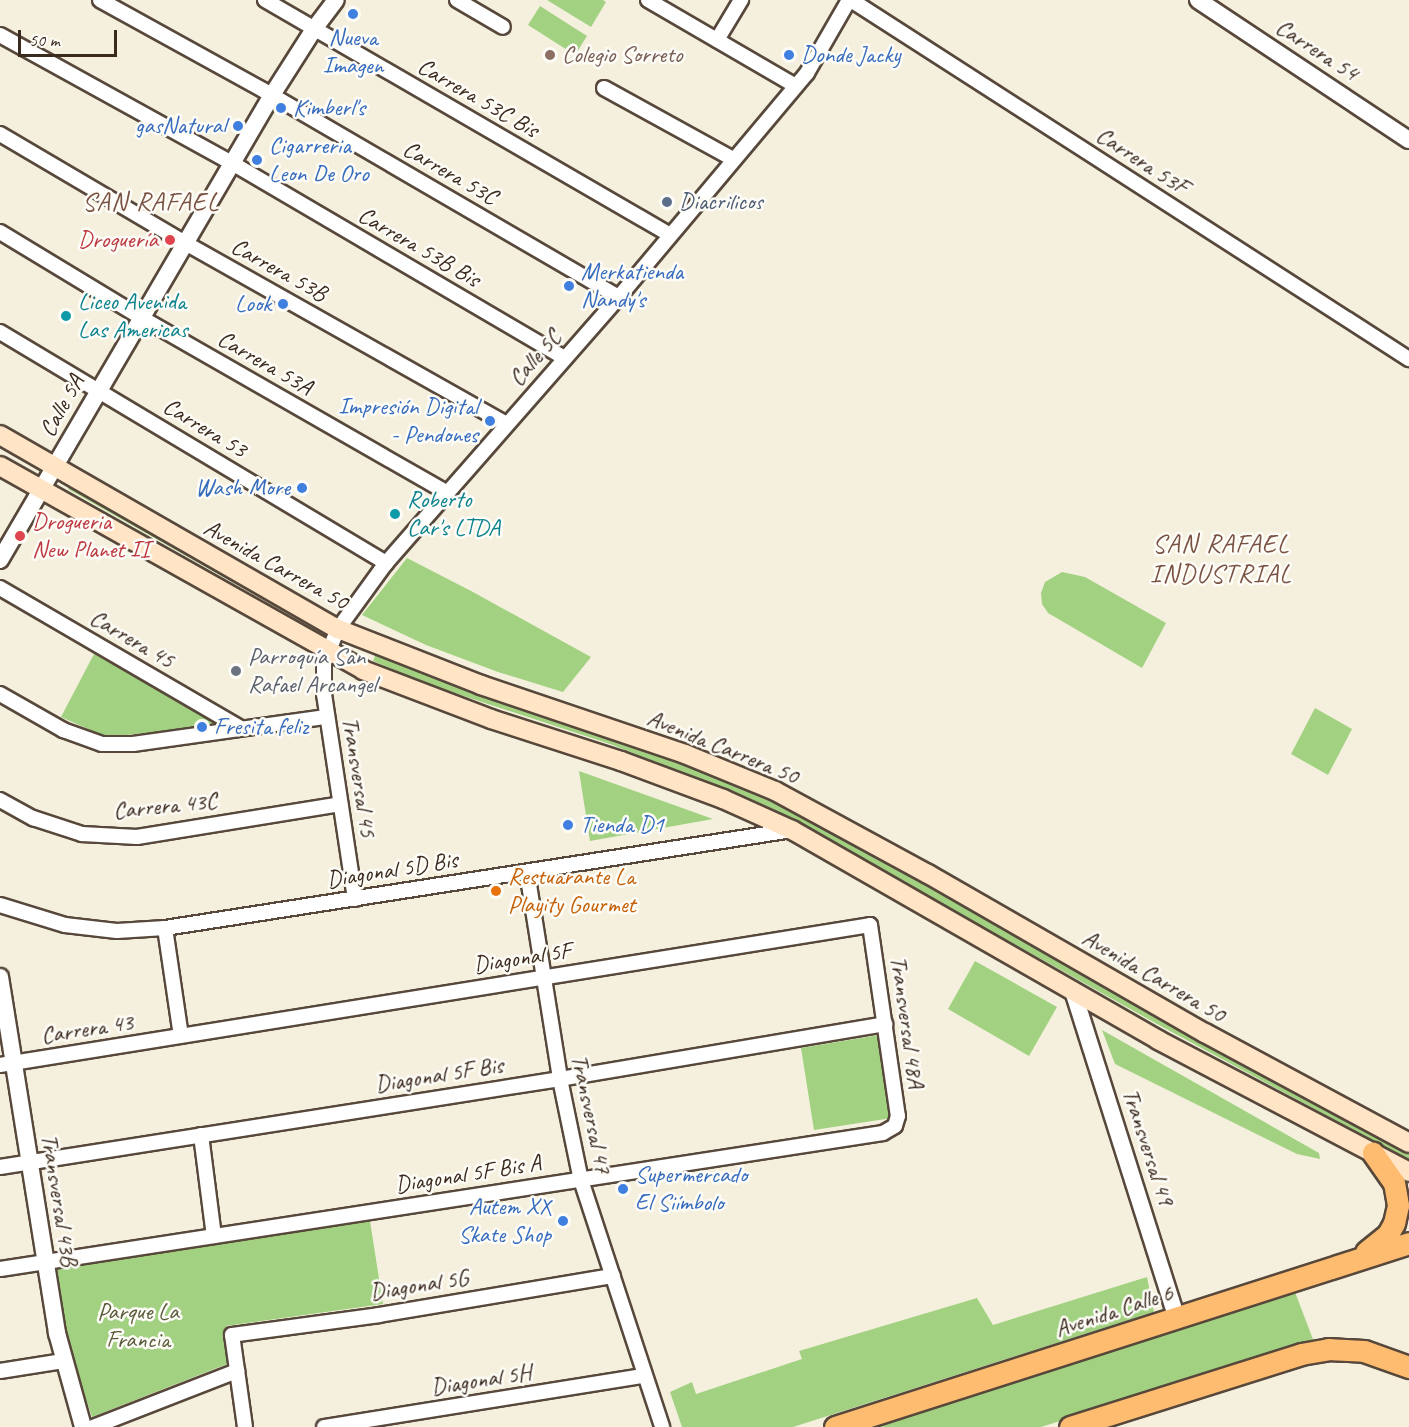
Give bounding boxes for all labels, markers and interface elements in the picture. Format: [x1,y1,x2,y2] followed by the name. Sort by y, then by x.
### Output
[346,7,360,21] marker: Nueva Imagen
[1270,13,1364,87] street label: Carrera 54
[21,18,120,56] scale bar
[323,24,383,80] place label: Nueva Imagen
[29,29,60,51] text: 50 m
[562,41,682,69] place label: Colegio Sorreto
[801,41,900,69] place label: Donde Jacky
[543,48,557,62] marker: Colegio Sorreto
[782,48,796,62] marker: Donde Jacky
[412,52,544,144] street label: Carrera 53C Bis
[293,94,365,122] place label: Kimberl's
[274,101,288,115] marker: Kimberl's
[135,112,226,140] place label: gasNatural
[231,119,245,133] marker: gasNatural
[1091,121,1193,201] street label: Carrera 53F
[269,132,369,188] place label: Cigarreria Leon De Oro
[398,135,502,211] street label: Carrera 53C
[250,153,264,167] marker: Cigarreria Leon De Oro
[83,186,219,218] district label: SAN RAFAEL
[679,188,763,216] place label: Diacrilicos
[660,195,674,209] marker: Diacrilicos
[353,200,485,294] street label: Carrera 53B Bis
[78,226,158,254] place label: Droguería
[226,232,332,308] street label: Carrera 53B
[163,233,177,247] marker: Droguería
[581,258,683,314] place label: Merkatienda Nandy's
[562,279,576,293] marker: Merkatienda Nandy's
[78,288,186,344] place label: Liceo Avenida Las Americas
[235,290,271,318] place label: Look
[276,297,290,311] marker: Look
[59,309,73,323] marker: Liceo Avenida Las Americas
[212,324,318,402] street label: Carrera 53A
[503,324,567,392] street label: Calle 5C
[33,370,91,442] street label: Calle 5A
[158,392,252,464] street label: Carrera 53
[338,393,478,449] place label: Impresión Digital - Pendones
[483,414,497,428] marker: Impresión Digital - Pendones
[195,474,290,502] place label: Wash More
[295,481,309,495] marker: Wash More
[407,486,500,542] place label: Roberto Car's LTDA
[388,507,402,521] marker: Roberto Car's LTDA
[32,508,151,564] place label: Drogueria New Planet II
[199,513,353,617] street label: Avenida Carrera 50
[1151,528,1291,590] district label: SAN RAFAEL INDUSTRIAL
[13,529,27,543] marker: Drogueria New Planet II
[85,603,179,675] street label: Carrera 45
[248,643,376,699] place label: Parroquía San Rafael Arcangel
[229,664,243,678] marker: Parroquía San Rafael Arcangel
[643,704,803,790] street label: Avenida Carrera 50
[214,713,308,741] place label: Fresita feliz
[335,715,383,839] street label: Transversal 45
[195,720,209,734] marker: Fresita feliz
[112,786,218,826] street label: Carrera 43C
[580,811,664,839] place label: Tienda D1
[561,818,575,832] marker: Tienda D1
[324,845,460,895] street label: Diagonal 5D Bis
[508,863,637,919] place label: Restuarante La Playity Gourmet
[489,884,503,898] marker: Restuarante La Playity Gourmet
[1077,923,1231,1029] street label: Avenida Carrera 50
[471,936,573,980] street label: Diagonal 5F
[883,954,931,1090] street label: Transversal 48A
[39,1008,135,1050] street label: Carrera 43
[373,1051,505,1099] street label: Diagonal 5F Bis
[564,1052,618,1176] street label: Transversal 47
[1116,1085,1180,1209] street label: Transversal 49
[34,1132,84,1268] street label: Transversal 43B
[393,1148,543,1200] street label: Diagonal 5F Bis A
[635,1161,747,1217] place label: Supermercado El Siímbolo
[616,1182,630,1196] marker: Supermercado El Siímbolo
[457,1193,551,1249] place label: Autem XX Skate Shop
[556,1214,570,1228] marker: Autem XX Skate Shop
[368,1263,470,1307] street label: Diagonal 5G
[1051,1278,1177,1344] street label: Avenida Calle 6
[97,1298,179,1354] park label: Parque La Francia
[429,1358,533,1402] street label: Diagonal 5H

